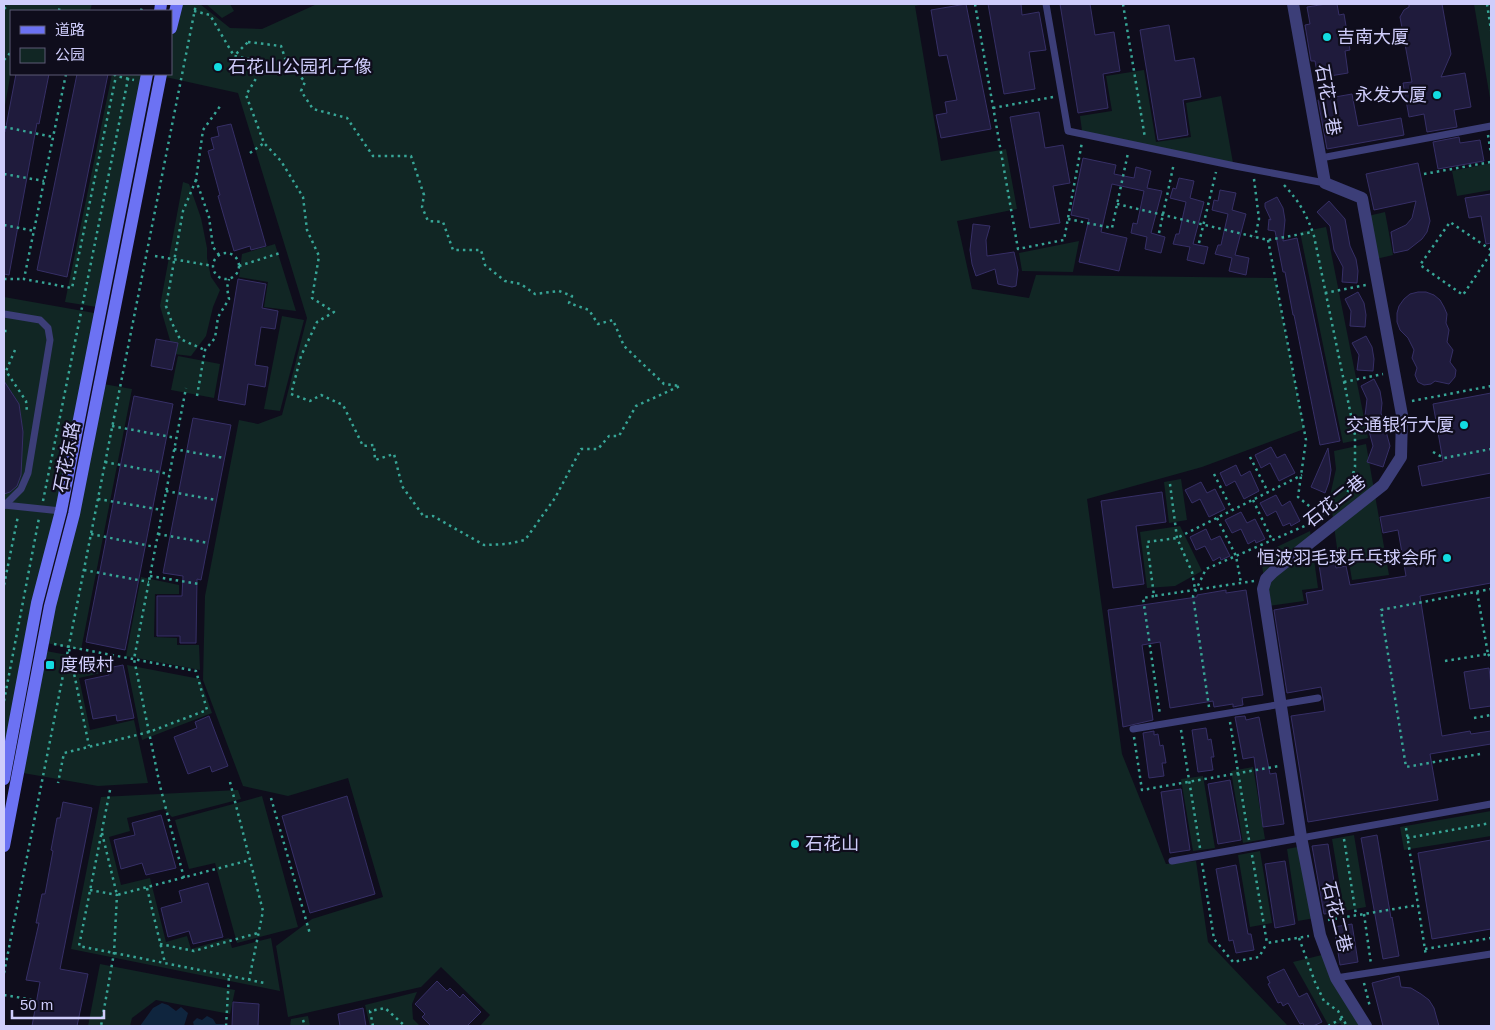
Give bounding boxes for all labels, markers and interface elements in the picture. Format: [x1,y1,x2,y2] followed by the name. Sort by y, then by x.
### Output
[10,10,172,75] legend
[55,21,85,38] text: 道路
[1337,27,1409,47] place label: 吉南大厦
[1321,31,1333,43] marker: 吉南大厦
[55,46,85,63] text: 公园
[228,57,372,77] place label: 石花山公园孔子像
[212,61,224,73] marker: 石花山公园孔子像
[1312,63,1344,137] street label: 石花二巷
[1355,85,1427,105] place label: 永发大厦
[1431,89,1443,101] marker: 永发大厦
[1346,415,1454,435] place label: 交通银行大厦
[1458,419,1470,431] marker: 交通银行大厦
[50,420,84,494] street label: 石花东路
[1300,471,1370,531] street label: 石花二巷
[1257,548,1437,568] place label: 恒波羽毛球乒乓球会所
[1441,552,1453,564] marker: 恒波羽毛球乒乓球会所
[60,655,114,675] place label: 度假村
[44,659,56,671] marker: 度假村
[805,834,859,854] place label: 石花山
[789,838,801,850] marker: 石花山
[1319,880,1355,954] street label: 石花二巷
[12,988,105,1020] scale bar
[20,996,53,1013] text: 50 m

